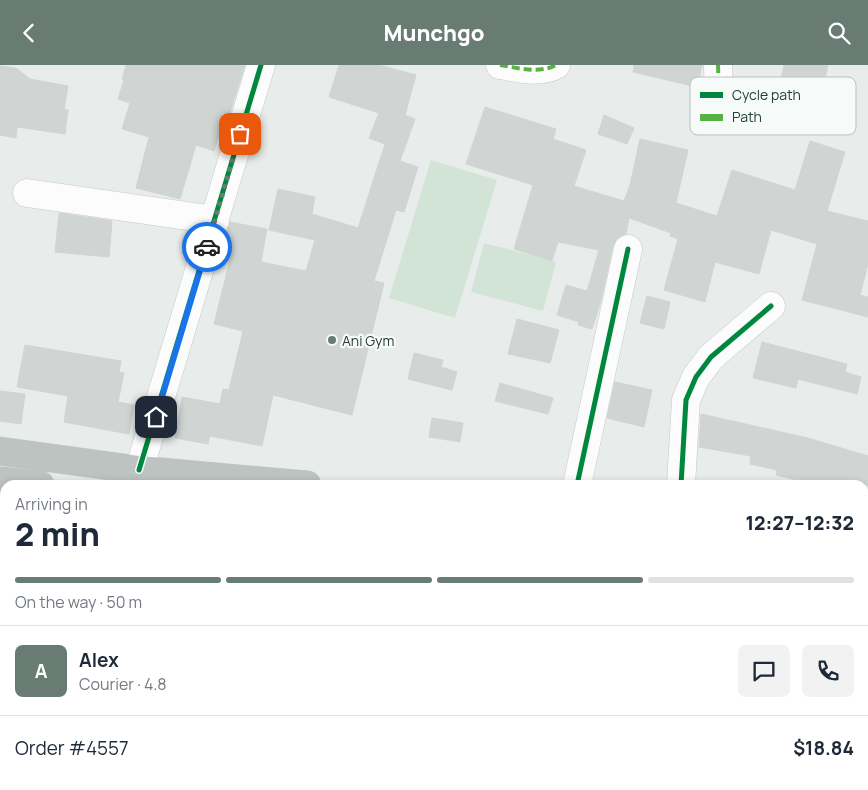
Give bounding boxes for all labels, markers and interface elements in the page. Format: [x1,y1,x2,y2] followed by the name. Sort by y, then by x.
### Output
[383,18,485,48] text: Munchgo
[15,19,43,47] icon: back
[825,19,853,47] icon: search
[690,77,856,135] legend
[732,85,801,104] text: Cycle path
[732,107,762,126] text: Path
[219,113,261,155] pin
[226,120,254,148] icon: bag
[182,222,232,272] courier
[193,233,221,261] icon: car
[342,331,395,350] place label: Ani Gym
[326,334,338,346] marker: Ani Gym
[135,396,177,438] pin
[142,403,170,431] icon: home
[15,493,88,515] text: Arriving in
[745,510,854,536] text: 12:27–12:32
[15,512,100,556] text: 2 min
[15,591,142,613] text: On the way · 50 m
[738,645,790,697] button: chat
[802,645,854,697] button: phone
[79,647,119,673] text: Alex
[35,658,47,684] text: A
[79,673,167,695] text: Courier · 4.8
[15,735,129,761] text: Order #4557
[793,735,854,761] text: $18.84

